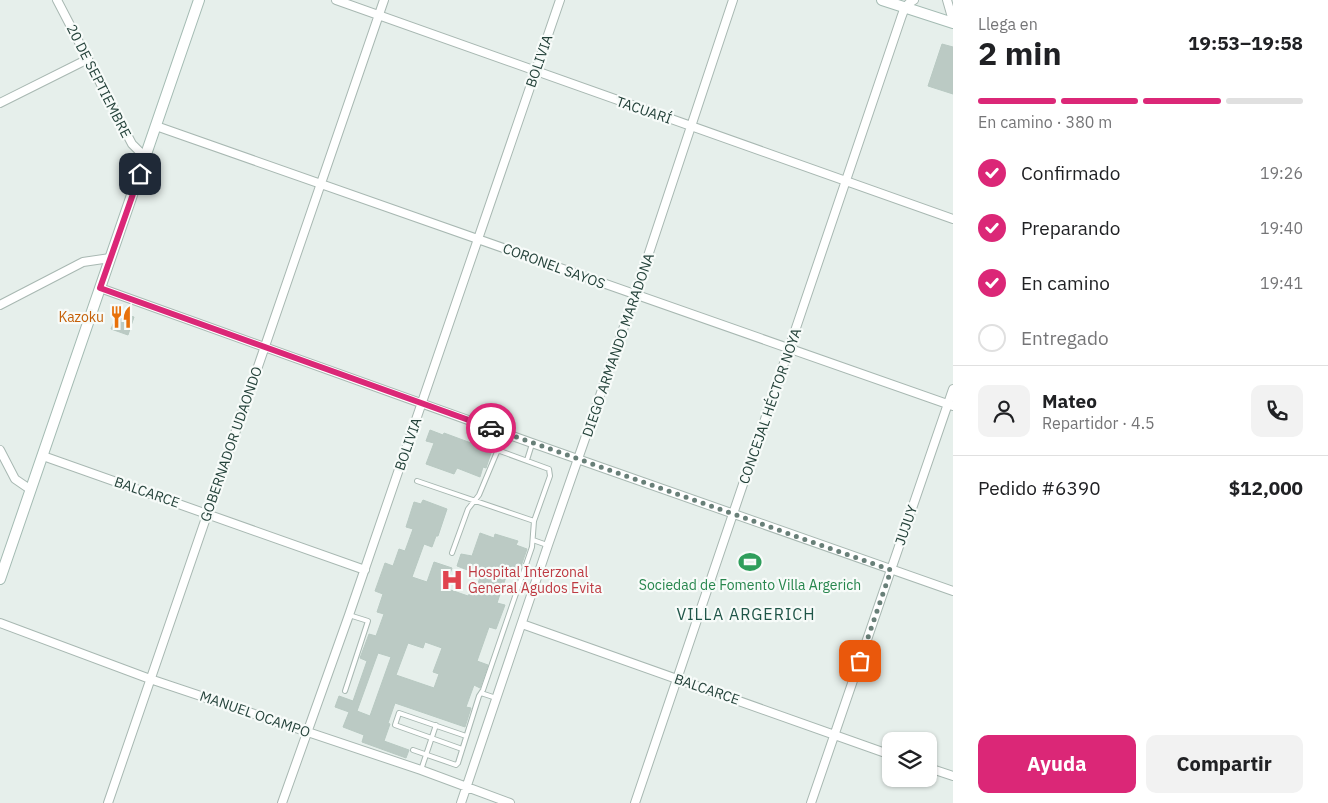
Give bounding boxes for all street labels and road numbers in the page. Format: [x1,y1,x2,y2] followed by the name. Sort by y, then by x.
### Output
[63,21,135,141] street label: 20 DE SEPTIEMBRE
[522,32,556,90] street label: BOLIVIA
[614,91,674,128] street label: TACUARÍ
[500,239,608,293] street label: CORONEL SAYOS
[578,251,658,439] street label: DIEGO ARMANDO MARADONA
[734,325,805,486] street label: CONCEJAL HÉCTOR NOYA
[196,364,266,524] street label: GOBERNADOR UDAONDO
[391,415,425,473] street label: BOLIVIA
[112,472,182,512] street label: BALCARCE
[891,502,921,547] street label: JUJUY
[672,669,742,709] street label: BALCARCE
[197,687,313,741] street label: MANUEL OCAMPO

